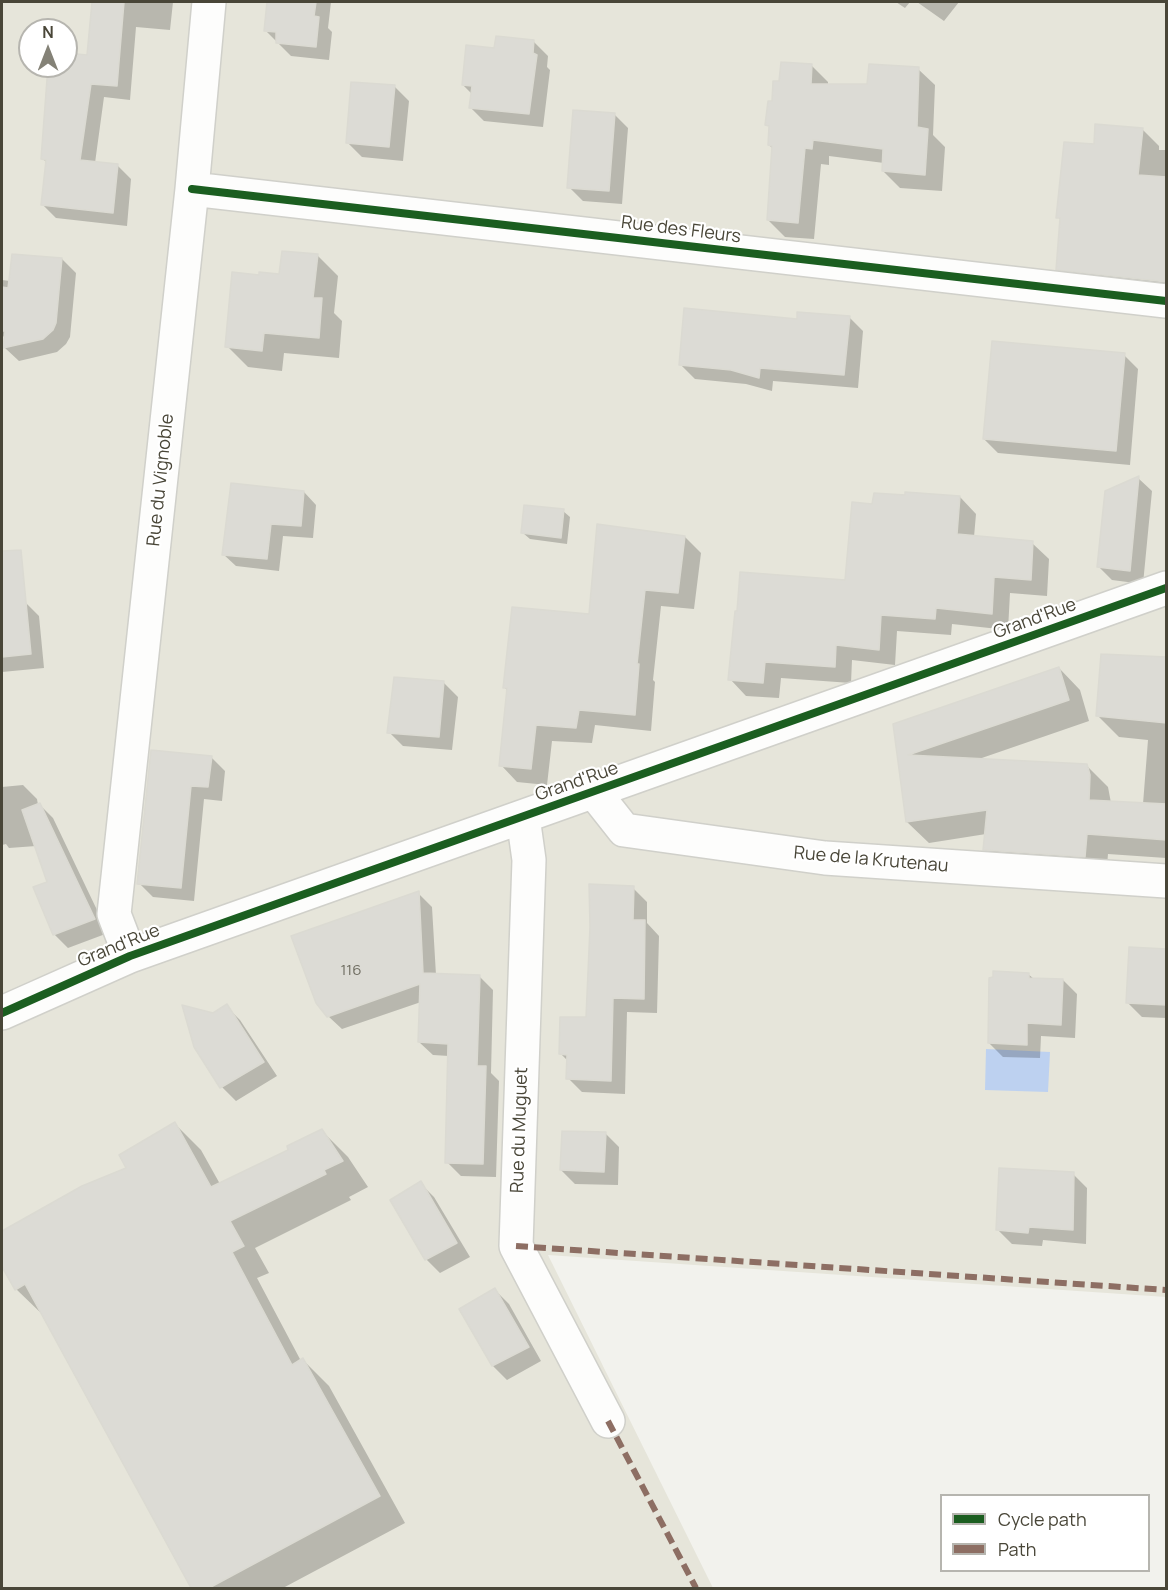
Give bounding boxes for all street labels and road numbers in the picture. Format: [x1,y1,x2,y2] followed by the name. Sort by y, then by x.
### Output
[620,212,742,248] street label: Rue des Fleurs
[143,413,179,547] street label: Rue du Vignoble
[991,594,1079,644] street label: Grand'Rue
[533,758,621,806] street label: Grand'Rue
[793,842,949,878] street label: Rue de la Krutenau
[75,920,163,972] street label: Grand'Rue
[507,1067,533,1193] street label: Rue du Muguet

